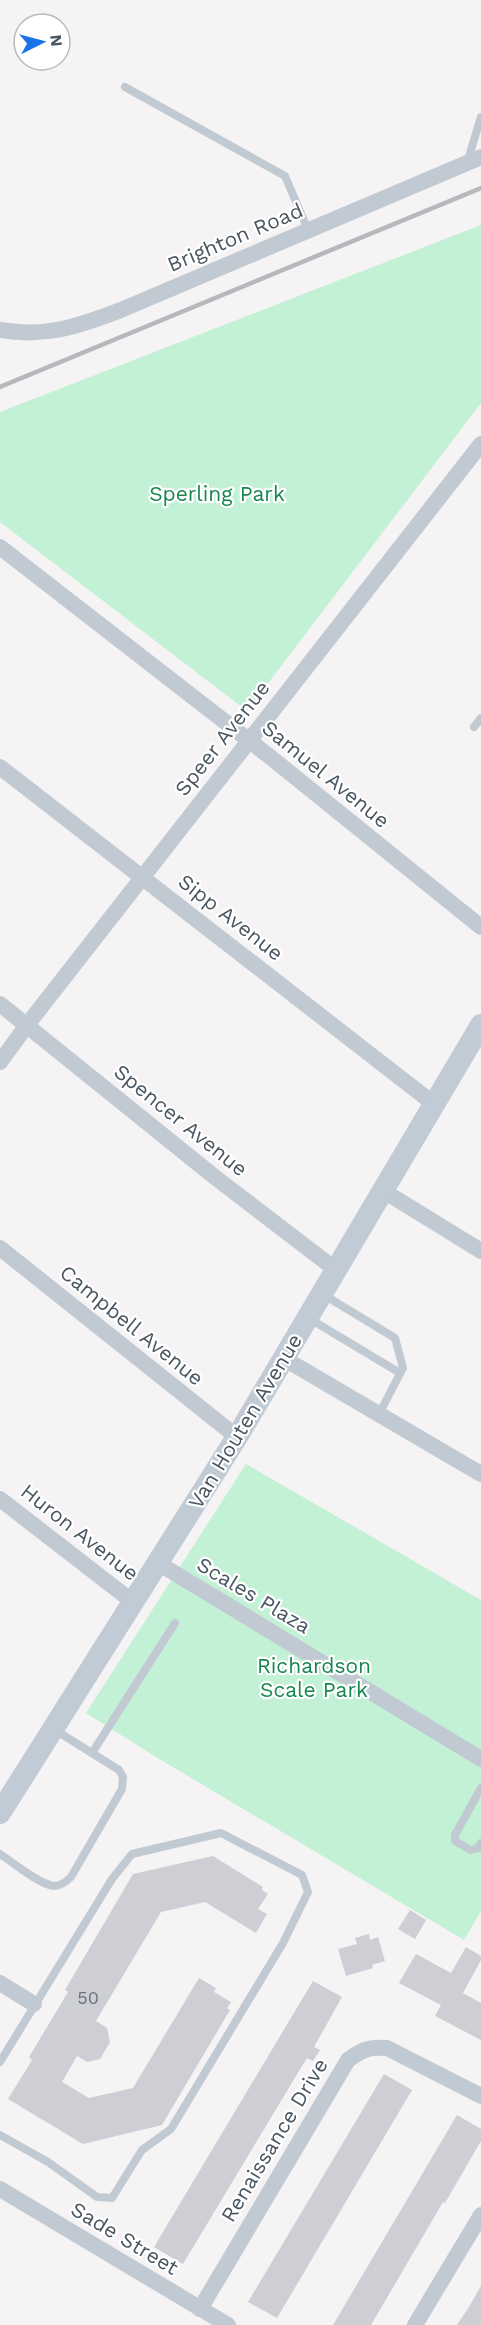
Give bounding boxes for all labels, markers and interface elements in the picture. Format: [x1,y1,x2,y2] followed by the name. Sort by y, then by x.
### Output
[12,12,72,72] north arrow
[46,34,66,47] text: N
[164,197,306,277] street label: Brighton Road
[149,481,285,506] park label: Sperling Park
[169,675,275,801] street label: Speer Avenue
[257,715,395,833] street label: Samuel Avenue
[174,868,288,966] street label: Sipp Avenue
[109,1059,253,1181] street label: Spencer Avenue
[55,1259,209,1391] street label: Campbell Avenue
[183,1329,307,1513] street label: Van Houten Avenue
[16,1478,144,1586] street label: Huron Avenue
[193,1551,315,1639] street label: Scales Plaza
[257,1653,371,1702] park label: Richardson Scale Park
[77,1987,99,2008] house number: 50
[215,2054,333,2226] street label: Renaissance Drive
[67,2196,183,2280] street label: Sade Street

